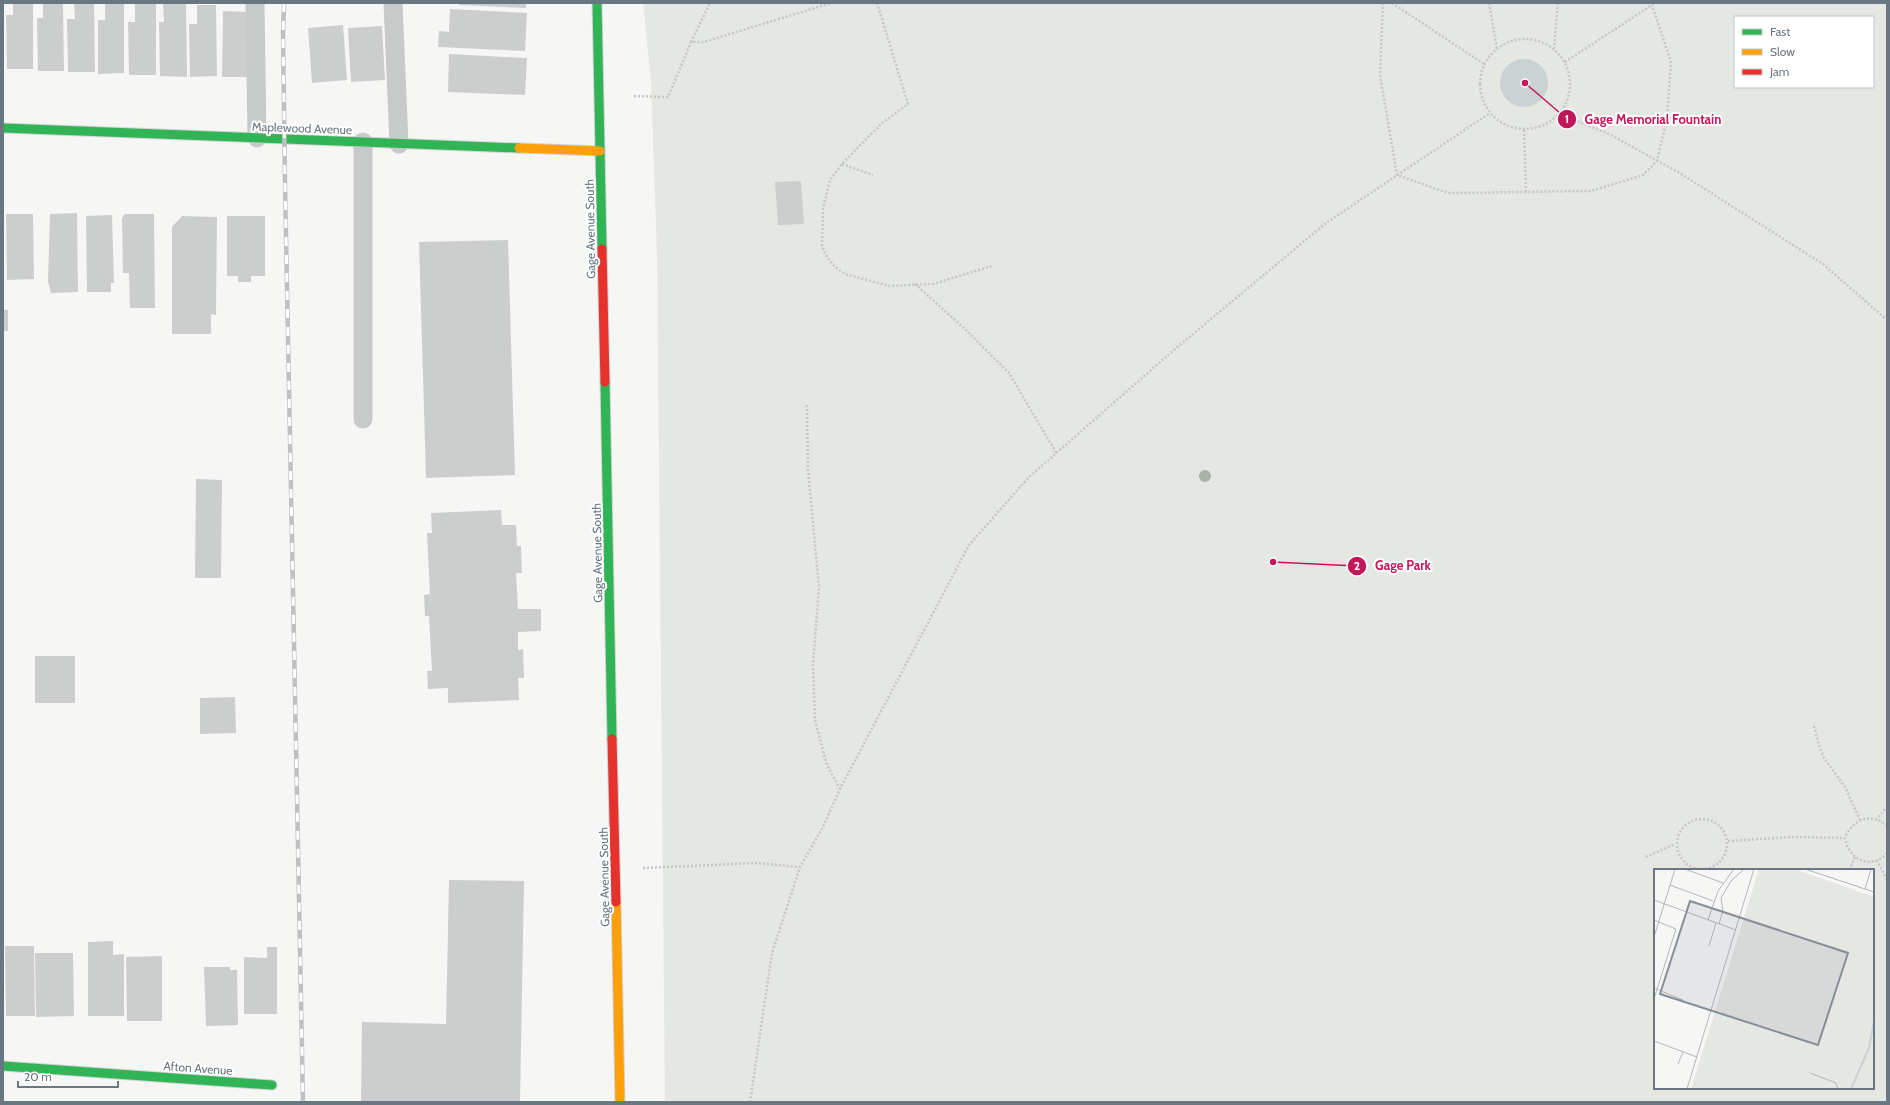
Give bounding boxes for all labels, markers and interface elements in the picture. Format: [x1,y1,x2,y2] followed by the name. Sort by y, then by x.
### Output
[1734,16,1874,88] legend
[1770,24,1790,39] text: Fast
[1770,44,1795,59] text: Slow
[1769,64,1789,79] text: Jam
[1557,107,1730,132] callout: Gage Memorial Fountain
[1565,111,1569,126] text: 1
[1585,111,1721,127] text: Gage Memorial Fountain
[252,119,352,137] street label: Maplewood Avenue
[582,179,598,279] street label: Gage Avenue South
[589,503,605,603] street label: Gage Avenue South
[1347,553,1439,578] callout: Gage Park
[1375,557,1432,573] text: Gage Park
[1354,558,1360,573] text: 2
[596,827,612,927] street label: Gage Avenue South
[1654,869,1874,1089] inset map
[163,1058,233,1078] street label: Afton Avenue
[18,1063,118,1089] scale bar
[24,1069,52,1084] text: 20 m

